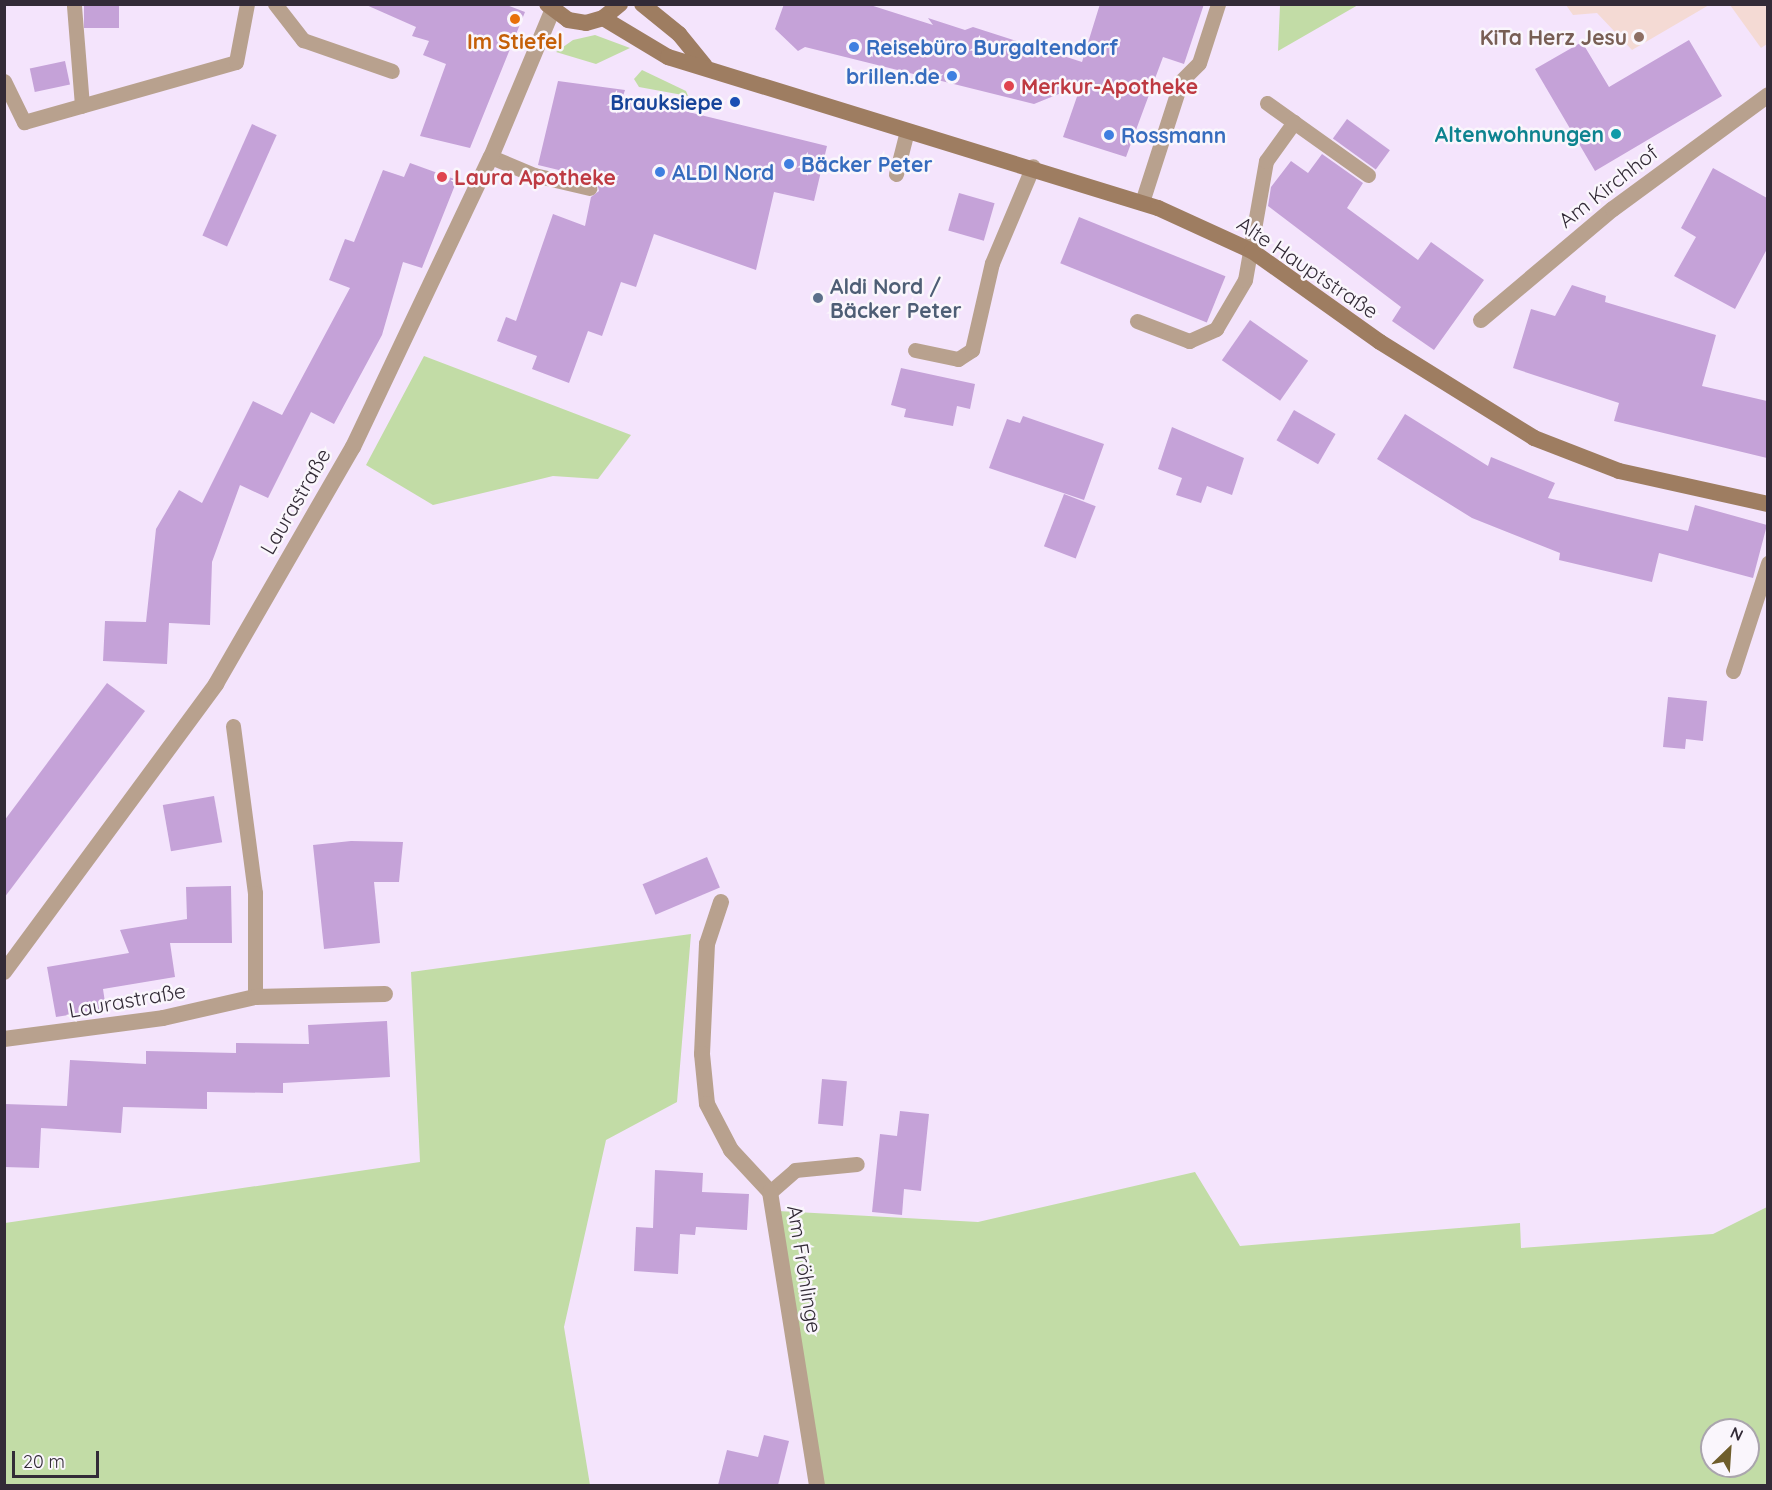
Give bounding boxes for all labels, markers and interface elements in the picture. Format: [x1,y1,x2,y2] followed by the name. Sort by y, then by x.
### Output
[508,12,522,26] marker: Im Stiefel
[1480,24,1627,50] place label: KiTa Herz Jesu
[467,28,563,54] place label: Im Stiefel
[1632,30,1646,44] marker: KiTa Herz Jesu
[866,34,1118,60] place label: Reisebüro Burgaltendorf
[847,40,861,54] marker: Reisebüro Burgaltendorf
[846,63,940,89] place label: brillen.de
[945,69,959,83] marker: brillen.de
[1021,73,1198,99] place label: Merkur-Apotheke
[1002,79,1016,93] marker: Merkur-Apotheke
[610,89,723,115] place label: Brauksiepe
[728,95,742,109] marker: Brauksiepe
[1435,121,1604,147] place label: Altenwohnungen
[1121,122,1226,148] place label: Rossmann
[1609,127,1623,141] marker: Altenwohnungen
[1102,128,1116,142] marker: Rossmann
[1553,139,1663,233] street label: Am Kirchhof
[801,151,933,177] place label: Bäcker Peter
[782,157,796,171] marker: Bäcker Peter
[672,159,774,185] place label: ALDI Nord
[454,164,616,190] place label: Laura Apotheke
[653,165,667,179] marker: ALDI Nord
[435,170,449,184] marker: Laura Apotheke
[1233,210,1383,324] street label: Alte Hauptstraße
[830,273,962,323] place label: Aldi Nord / Bäcker Peter
[811,291,825,305] marker: Aldi Nord / Bäcker Peter
[255,443,335,559] street label: Laurastraße
[67,977,187,1023] street label: Laurastraße
[782,1203,828,1335] street label: Am Fröhlinge
[1700,1418,1760,1478] north arrow
[1727,1422,1746,1445] text: N
[15,1439,102,1477] scale bar
[23,1450,65,1473] text: 20 m

